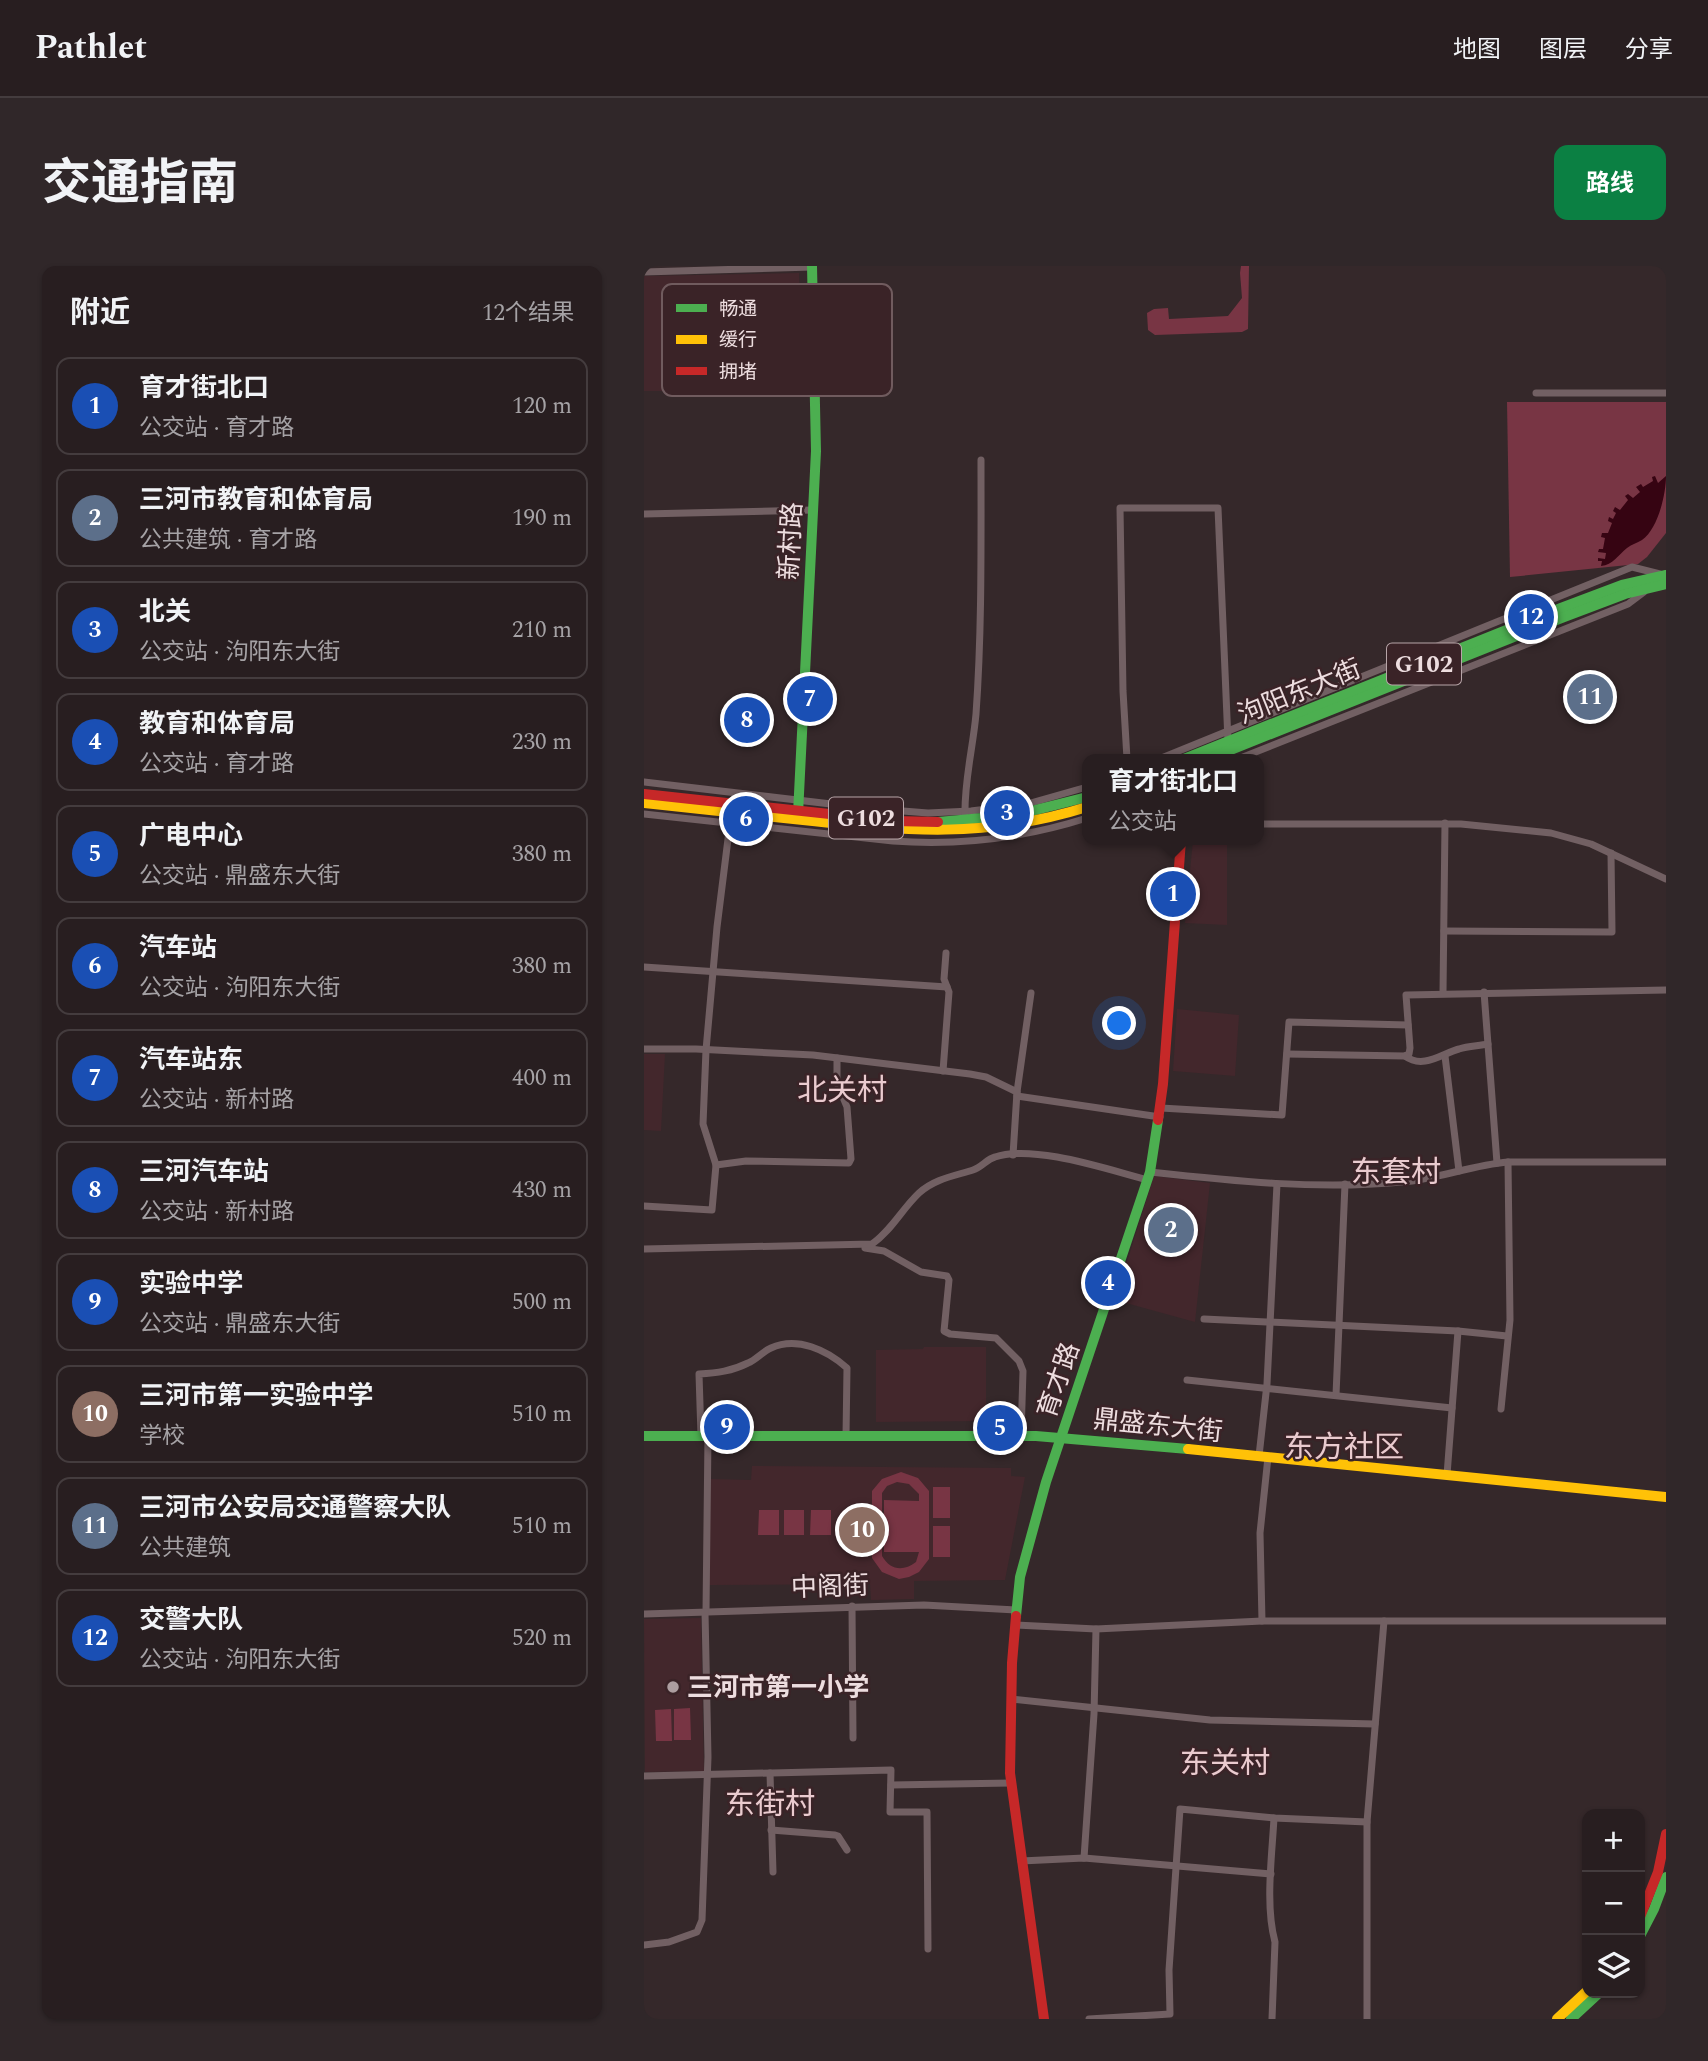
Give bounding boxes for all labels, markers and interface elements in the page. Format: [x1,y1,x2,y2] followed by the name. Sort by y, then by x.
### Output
[35,23,147,73] text: Pathlet
[1453,32,1501,68] text: 地图
[1539,32,1587,68] text: 图层
[1625,32,1673,68] text: 分享
[1554,145,1666,220] button: 路线
[42,147,238,222] text: 交通指南
[662,284,892,396] legend
[70,290,130,336] text: 附近
[719,295,757,324] text: 畅通
[482,296,574,331] text: 12个结果
[719,326,757,355] text: 缓行
[719,358,757,387] text: 拥堵
[139,368,269,408] text: 育才街北口
[89,389,101,424] text: 1
[512,389,572,424] text: 120 m
[139,411,294,446] text: 公交站 · 育才路
[139,480,373,520] text: 三河市教育和体育局
[89,501,101,536] text: 2
[512,501,572,536] text: 190 m
[769,501,813,581] street label: 新村路
[139,523,317,558] text: 公共建筑 · 育才路
[1508,591,1554,643] pin: 12
[139,592,191,632] text: 北关
[89,613,101,648] text: 3
[512,613,572,648] text: 210 m
[139,635,340,670] text: 公交站 · 泃阳东大街
[1387,643,1461,684] road number: G102
[1232,649,1367,735] street label: 泃阳东大街
[1567,671,1613,723] pin: 11
[787,673,833,725] pin: 7
[724,694,770,746] pin: 8
[139,704,295,744] text: 教育和体育局
[89,725,101,760] text: 4
[512,725,572,760] text: 230 m
[139,747,294,782] text: 公交站 · 育才路
[1082,754,1264,845] popup
[1108,762,1238,802] text: 育才街北口
[984,787,1030,839] pin: 3
[723,793,769,845] pin: 6
[829,798,903,838] road number: G102
[1108,805,1177,840] text: 公交站
[139,816,243,856] text: 广电中心
[89,837,101,872] text: 5
[512,837,572,872] text: 380 m
[139,859,340,894] text: 公交站 · 鼎盛东大街
[1150,868,1196,920] pin: 1
[139,928,217,968] text: 汽车站
[89,949,101,984] text: 6
[512,949,572,984] text: 380 m
[139,971,340,1006] text: 公交站 · 泃阳东大街
[1102,1006,1136,1040] your location
[139,1040,243,1080] text: 汽车站东
[89,1061,101,1096] text: 7
[512,1061,572,1096] text: 400 m
[797,1068,887,1114] district label: 北关村
[139,1083,294,1118] text: 公交站 · 新村路
[1351,1150,1441,1196] district label: 东套村
[139,1152,269,1192] text: 三河汽车站
[89,1173,101,1208] text: 8
[512,1173,572,1208] text: 430 m
[139,1195,294,1230] text: 公交站 · 新村路
[1148,1204,1194,1256] pin: 2
[1085,1257,1131,1309] pin: 4
[139,1264,243,1304] text: 实验中学
[89,1285,101,1320] text: 9
[512,1285,572,1320] text: 500 m
[139,1307,340,1342] text: 公交站 · 鼎盛东大街
[1027,1337,1091,1424] street label: 育才路
[139,1376,373,1416] text: 三河市第一实验中学
[82,1397,108,1432] text: 10
[512,1397,572,1432] text: 510 m
[1091,1399,1225,1453] street label: 鼎盛东大街
[704,1401,750,1453] pin: 9
[977,1402,1023,1454] pin: 5
[139,1419,185,1454] text: 学校
[1284,1425,1404,1471] district label: 东方社区
[139,1488,451,1528] text: 三河市公安局交通警察大队
[839,1504,885,1556] pin: 10
[82,1509,108,1544] text: 11
[512,1509,572,1544] text: 510 m
[139,1531,231,1566] text: 公共建筑
[790,1566,870,1608] street label: 中阁街
[139,1600,243,1640] text: 交警大队
[82,1621,108,1656] text: 12
[512,1621,572,1656] text: 520 m
[139,1643,340,1678] text: 公交站 · 泃阳东大街
[687,1668,869,1708] place label: 三河市第一小学
[665,1679,681,1695] marker: 三河市第一小学
[1180,1741,1270,1787] district label: 东关村
[725,1782,815,1828] district label: 东街村
[1582,1809,1645,1998] map controls
[1582,1809,1645,1872] button: +
[1582,1872,1645,1935] button: −
[1582,1935,1645,1998] button: layers

